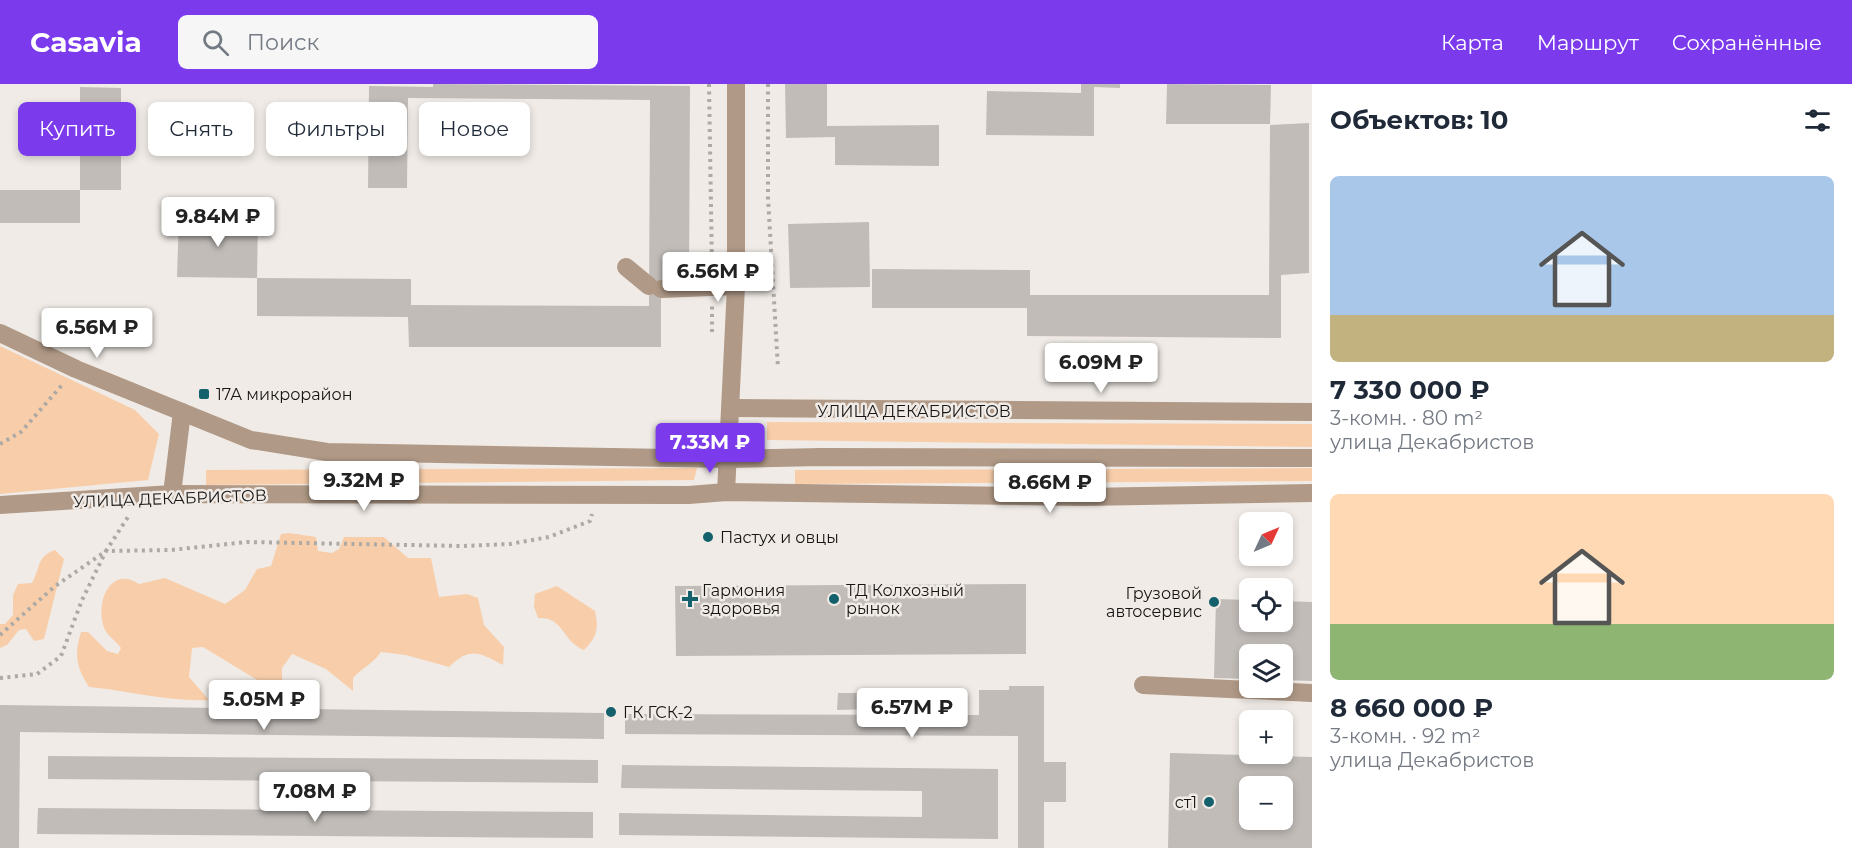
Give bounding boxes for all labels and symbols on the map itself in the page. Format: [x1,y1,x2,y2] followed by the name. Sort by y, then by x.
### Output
[163,197,273,248] pin: 9.84M ₽
[663,252,773,303] pin: 6.56M ₽
[42,308,152,359] pin: 6.56M ₽
[1046,343,1156,394] pin: 6.09M ₽
[216,385,353,404] place label: 17А микрорайон
[197,387,211,401] marker: 17А микрорайон
[817,402,1011,421] street label: УЛИЦА ДЕКАБРИСТОВ
[655,423,765,474] pin: 7.33M ₽
[309,461,419,512] pin: 9.32M ₽
[995,463,1105,514] pin: 8.66M ₽
[73,486,267,511] street label: УЛИЦА ДЕКАБРИСТОВ
[1239,512,1293,566] north arrow
[720,528,839,547] place label: Пастух и овцы
[701,530,715,544] marker: Пастух и овцы
[702,581,785,618] place label: Гармония здоровья
[846,581,964,618] place label: ТД Колхозный рынок
[1106,584,1202,621] place label: Грузовой автосервис
[683,592,697,606] marker: Гармония здоровья
[827,592,841,606] marker: ТД Колхозный рынок
[1207,595,1221,609] marker: Грузовой автосервис
[209,680,319,731] pin: 5.05M ₽
[857,688,967,739] pin: 6.57M ₽
[623,703,693,722] place label: ГК ГСК-2
[604,705,618,719] marker: ГК ГСК-2
[260,772,370,823] pin: 7.08M ₽
[1175,793,1197,812] place label: ст1
[1202,795,1216,809] marker: ст1

